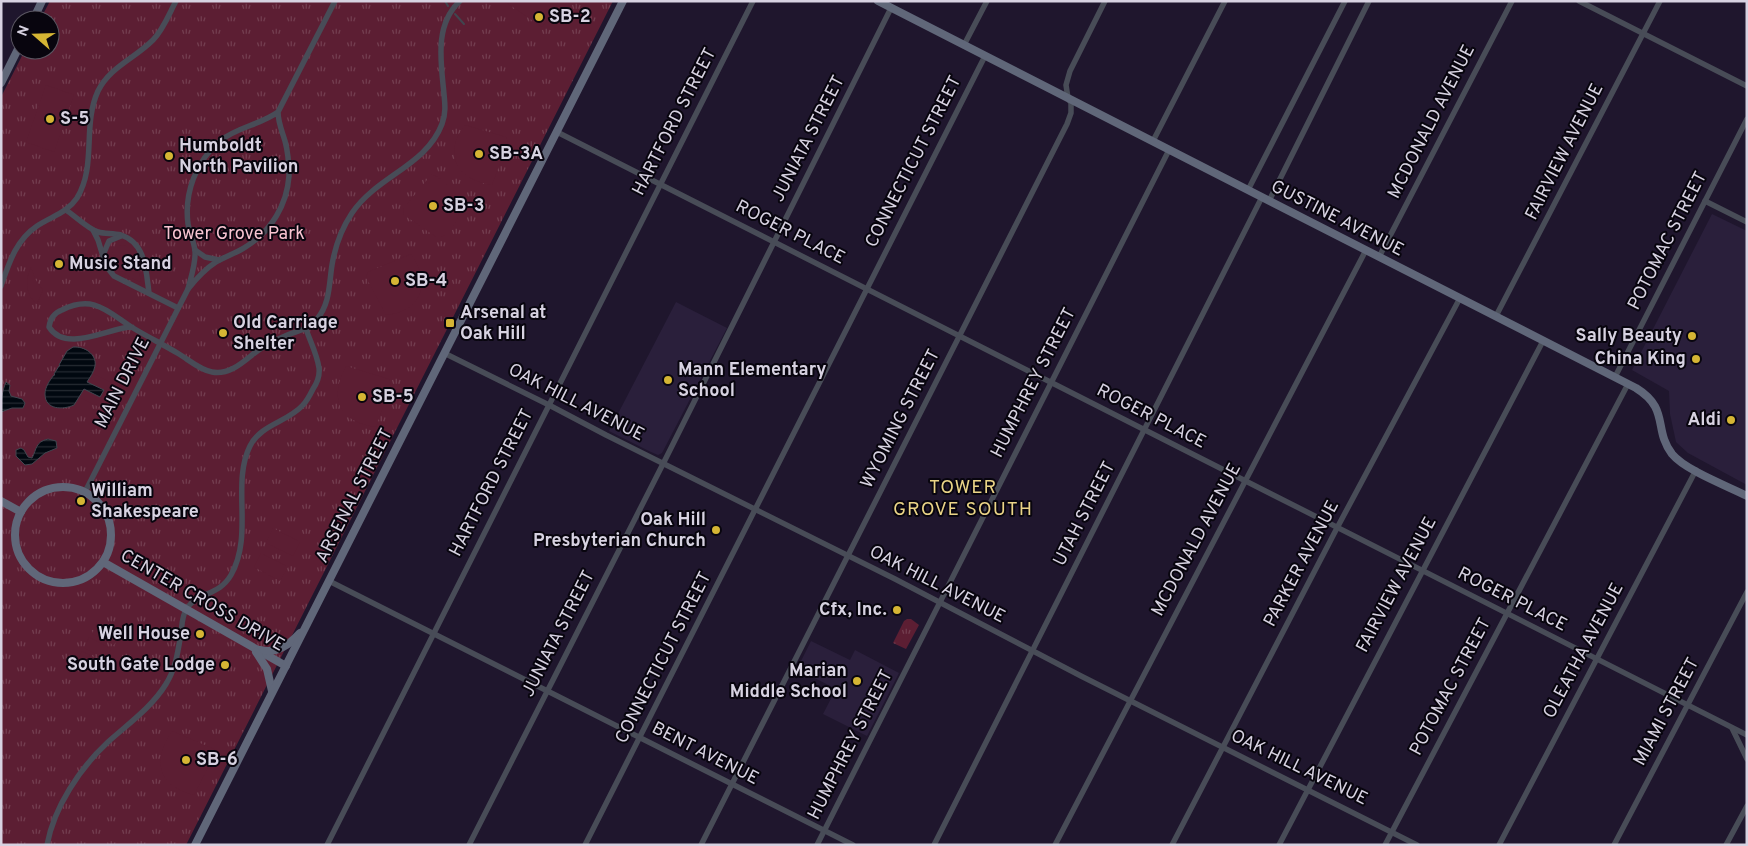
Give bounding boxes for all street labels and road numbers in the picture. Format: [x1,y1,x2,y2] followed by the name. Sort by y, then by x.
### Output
[1383,41,1481,203] street label: MCDONALD AVENUE
[628,44,722,200] street label: HARTFORD STREET
[767,72,851,206] street label: JUNIATA STREET
[861,72,967,252] street label: CONNECTICUT STREET
[1521,80,1609,224] street label: FAIRVIEW AVENUE
[1623,168,1713,314] street label: POTOMAC STREET
[1267,176,1407,262] street label: GUSTINE AVENUE
[731,196,849,270] street label: ROGER PLACE
[986,304,1082,462] street label: HUMPHREY STREET
[90,334,156,432] street label: MAIN DRIVE
[856,346,946,492] street label: WYOMING STREET
[504,359,648,447] street label: OAK HILL AVENUE
[1092,380,1210,454] street label: ROGER PLACE
[445,405,539,561] street label: HARTFORD STREET
[311,425,399,567] street label: ARSENAL STREET
[1049,458,1121,570] street label: UTAH STREET
[1147,460,1247,620] street label: MCDONALD AVENUE
[1259,497,1345,631] street label: PARKER AVENUE
[1352,513,1442,657] street label: FAIRVIEW AVENUE
[865,541,1009,629] street label: OAK HILL AVENUE
[116,545,288,657] street label: CENTER CROSS DRIVE
[1453,563,1571,637] street label: ROGER PLACE
[517,567,601,701] street label: JUNIATA STREET
[611,568,717,748] street label: CONNECTICUT STREET
[1539,579,1629,723] street label: OLEATHA AVENUE
[1405,614,1497,760] street label: POTOMAC STREET
[1629,654,1705,770] street label: MIAMI STREET
[803,666,899,824] street label: HUMPHREY STREET
[648,717,762,791] street label: BENT AVENUE
[1227,725,1371,811] street label: OAK HILL AVENUE

